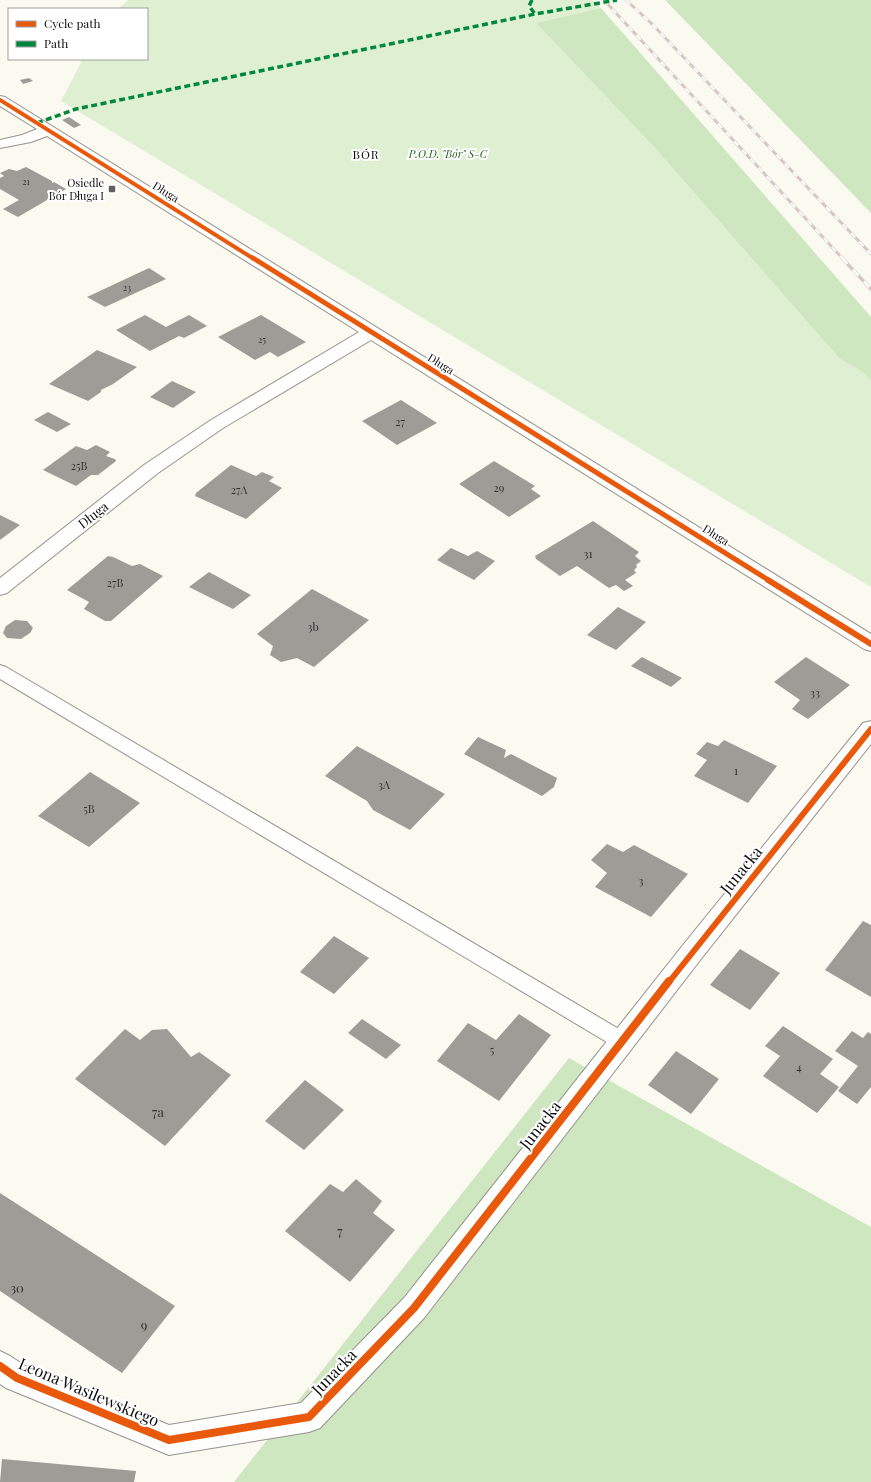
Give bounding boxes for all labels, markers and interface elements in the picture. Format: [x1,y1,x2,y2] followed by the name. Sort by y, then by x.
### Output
[8,8,148,60] legend
[44,15,101,31] text: Cycle path
[44,35,68,51] text: Path
[352,146,380,162] district label: BÓR
[408,146,488,161] park label: P.O.D. "Bór" S-C
[22,175,30,187] house number: 21
[49,175,104,203] place label: Osiedle Bór Długa I
[150,178,183,206] street label: Długa
[107,184,117,194] marker: Osiedle Bór Długa I
[123,281,131,293] house number: 23
[258,333,266,345] house number: 25
[425,350,458,378] street label: Długa
[395,414,405,429] house number: 27
[71,458,87,473] house number: 25B
[494,480,505,495] house number: 29
[231,482,247,497] house number: 27A
[74,497,112,532] street label: Długa
[700,521,733,549] street label: Długa
[583,546,593,561] house number: 31
[107,575,123,590] house number: 27B
[307,619,319,634] house number: 3b
[810,685,820,700] house number: 33
[734,763,738,778] house number: 1
[378,777,390,792] house number: 3A
[83,801,95,816] house number: 5B
[714,841,766,899] street label: Junacka
[639,873,644,888] house number: 3
[490,1042,495,1057] house number: 5
[796,1059,802,1074] house number: 4
[513,1096,565,1154] street label: Junacka
[152,1103,164,1120] house number: 7a
[337,1222,343,1239] house number: 7
[10,1279,24,1296] house number: 30
[141,1316,147,1333] house number: 9
[306,1344,361,1400] street label: Junacka
[16,1352,163,1431] street label: Leona Wasilewskiego

